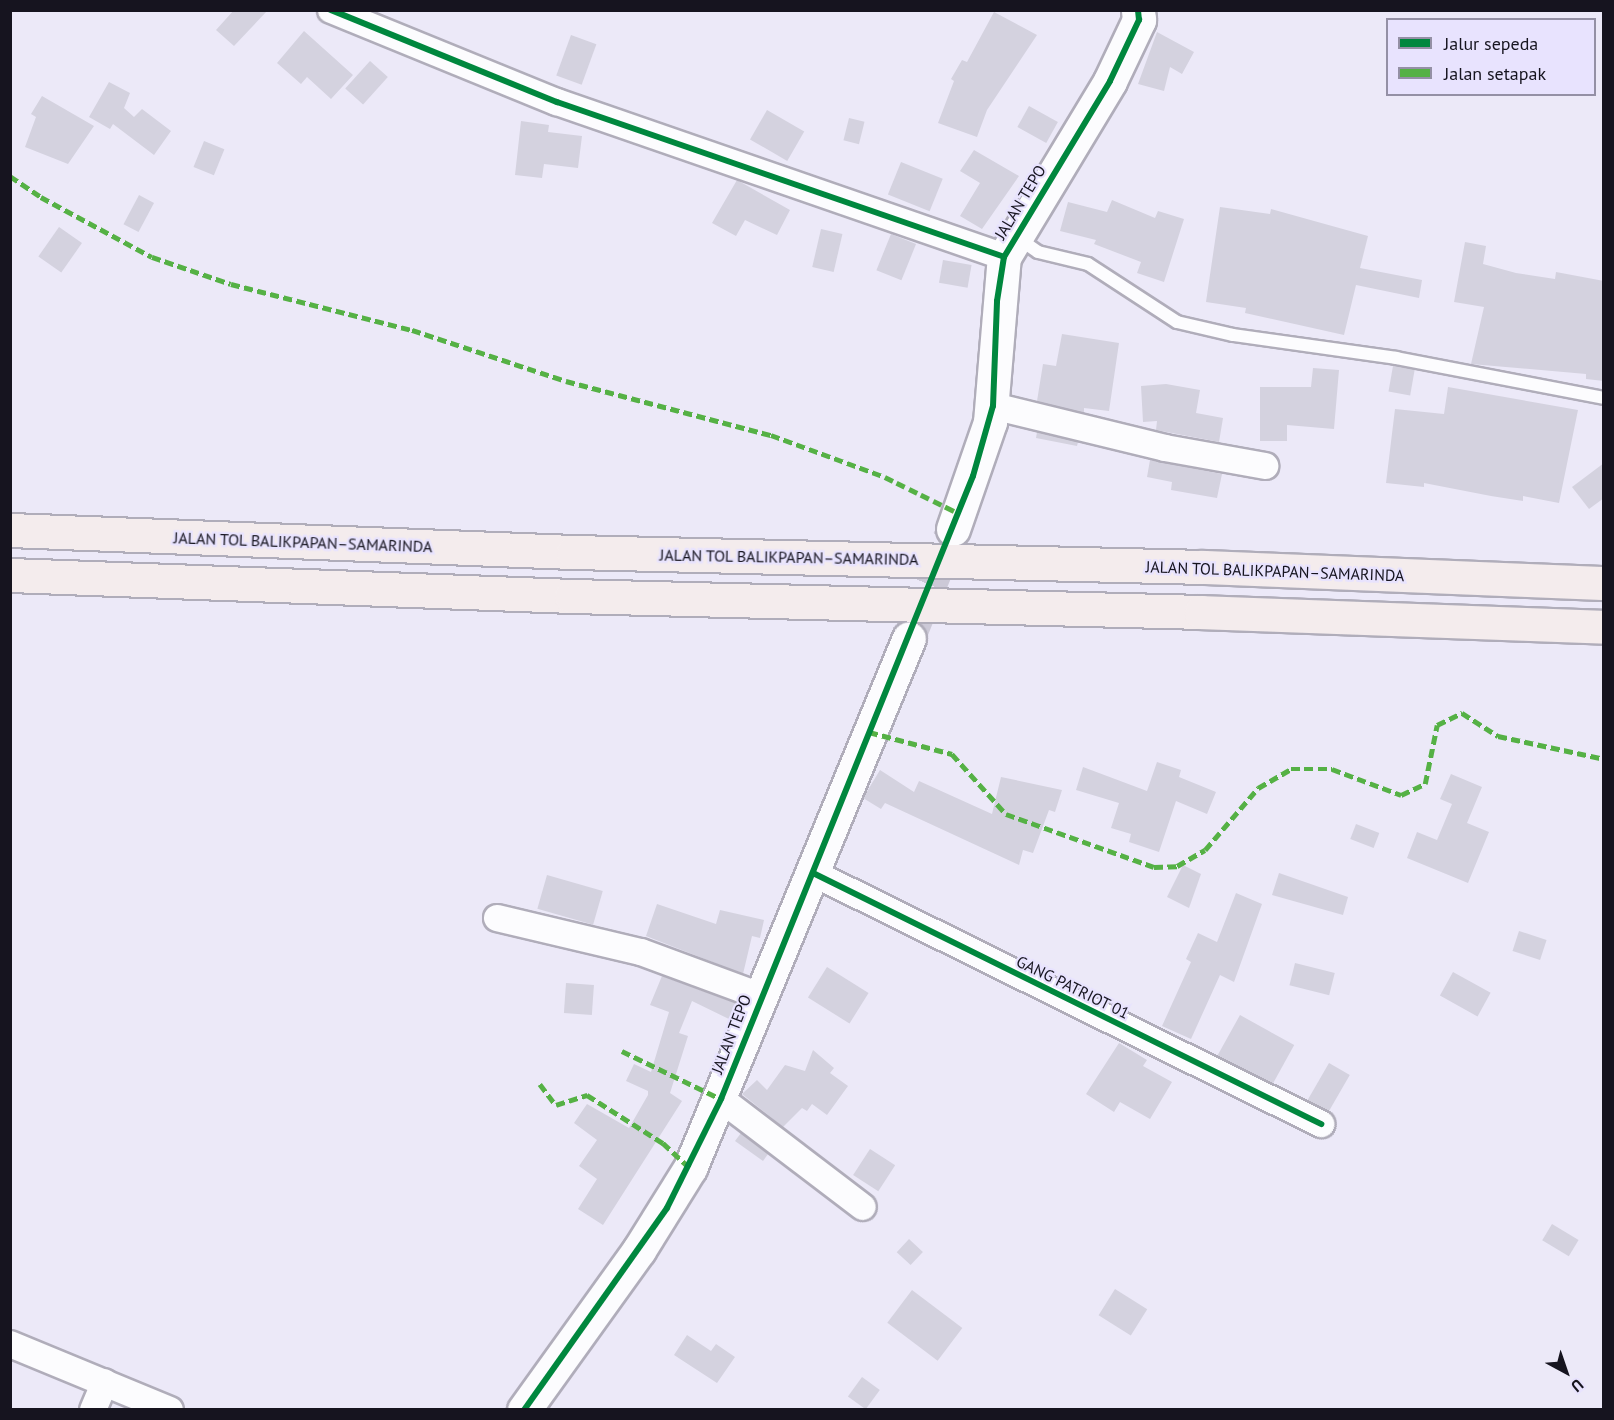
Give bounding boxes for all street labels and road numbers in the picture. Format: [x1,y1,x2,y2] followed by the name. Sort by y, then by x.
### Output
[990,161,1050,243] street label: JALAN TEPO
[173,528,433,556] street label: JALAN TOL BALIKPAPAN–SAMARINDA
[659,545,919,569] street label: JALAN TOL BALIKPAPAN–SAMARINDA
[1145,557,1405,585] street label: JALAN TOL BALIKPAPAN–SAMARINDA
[1013,951,1133,1023] street label: GANG PATRIOT 01
[707,991,755,1077] street label: JALAN TEPO

